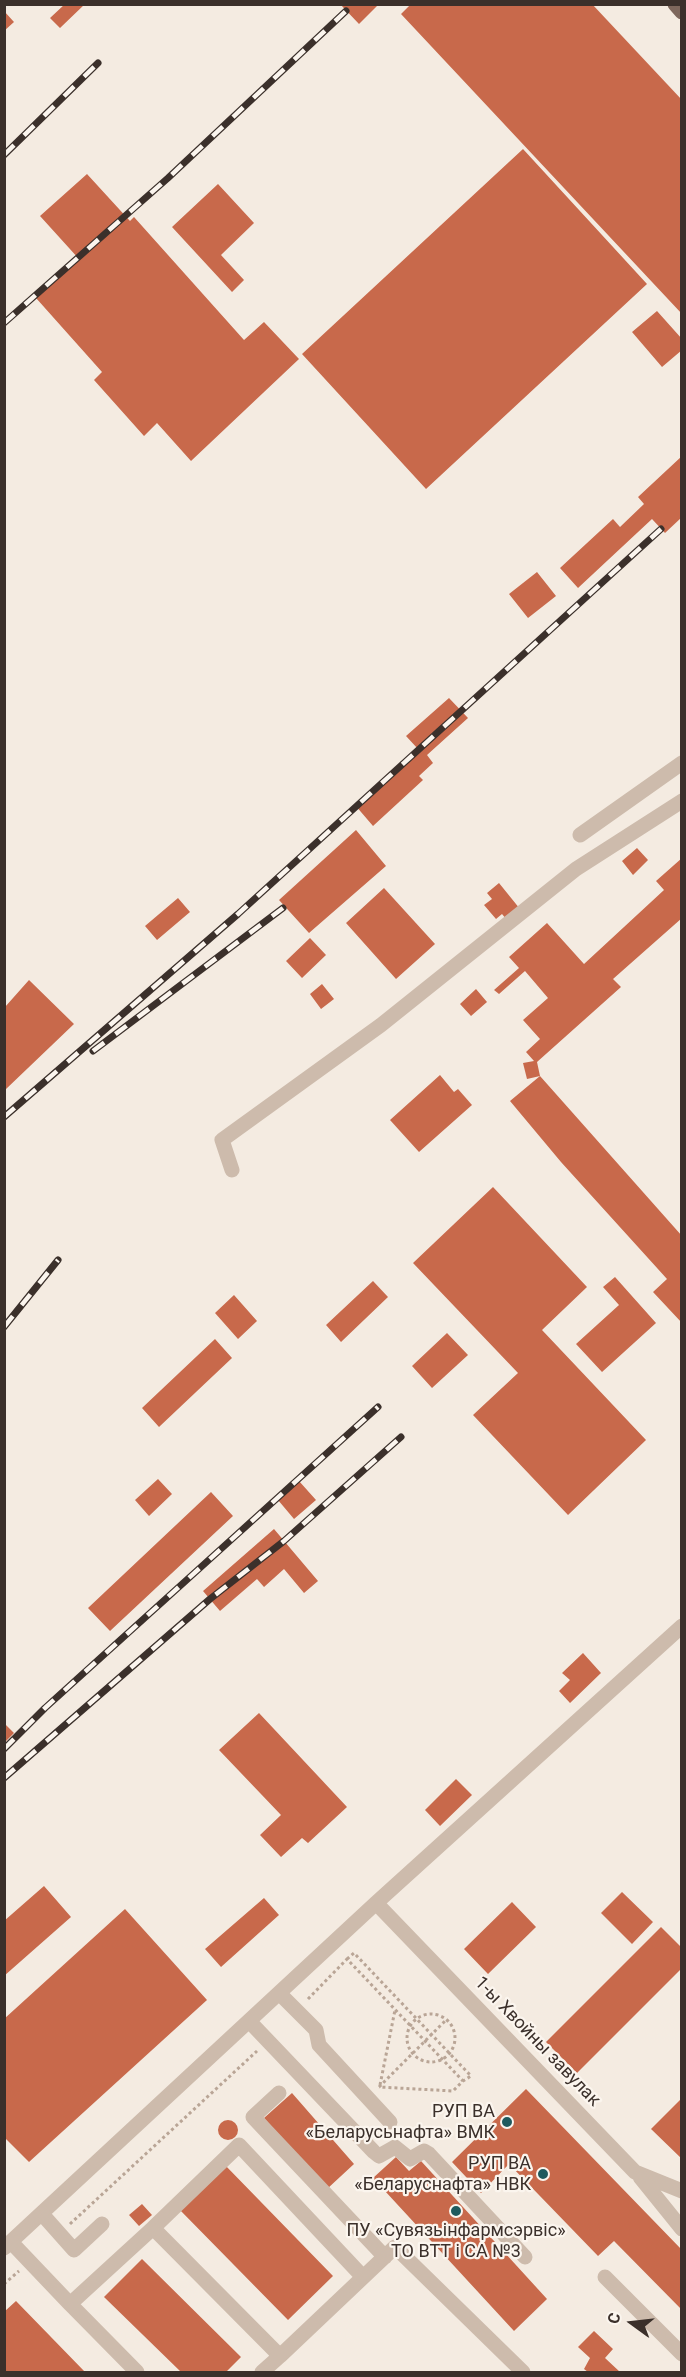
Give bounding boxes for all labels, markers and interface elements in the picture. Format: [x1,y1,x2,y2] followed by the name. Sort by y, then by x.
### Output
[470,1973,604,2111] street label: 1-ы Хвойны завулак
[306,2101,495,2144] place label: РУП ВА «Беларусьнафта» ВМК
[500,2115,514,2129] marker: РУП ВА «Беларусьнафта» ВМК
[354,2153,531,2196] place label: РУП ВА «Беларуснафта» НВК
[536,2167,550,2181] marker: РУП ВА «Беларуснафта» НВК
[449,2204,463,2218] marker: ПУ «Сувязьінфармсэрвіс» ТО ВТТ і СА №3
[346,2220,566,2262] place label: ПУ «Сувязьінфармсэрвіс» ТО ВТТ і СА №3
[602,2293,662,2353] north arrow
[604,2311,625,2326] text: С

